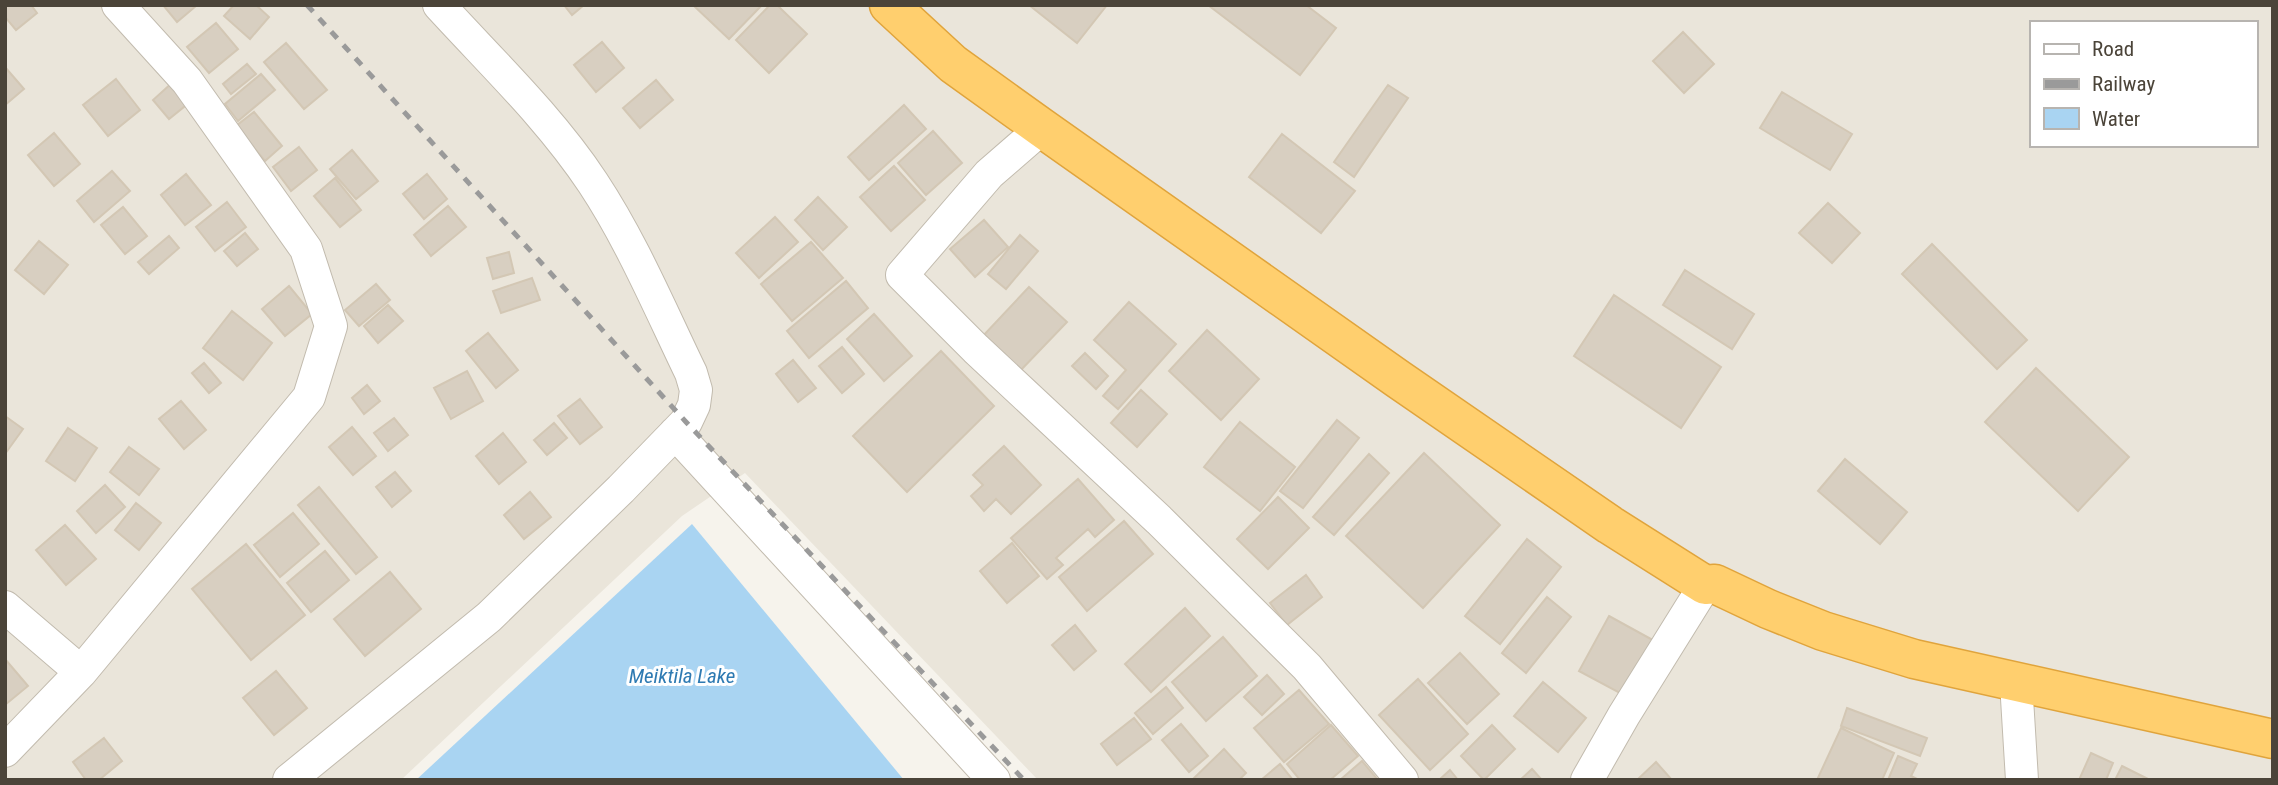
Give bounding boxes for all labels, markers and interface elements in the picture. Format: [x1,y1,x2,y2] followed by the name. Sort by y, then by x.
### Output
[2030,21,2257,147] legend
[2092,37,2134,61] text: Road
[2092,72,2155,96] text: Railway
[2092,107,2140,131] text: Water
[629,664,735,688] water label: Meiktila Lake

